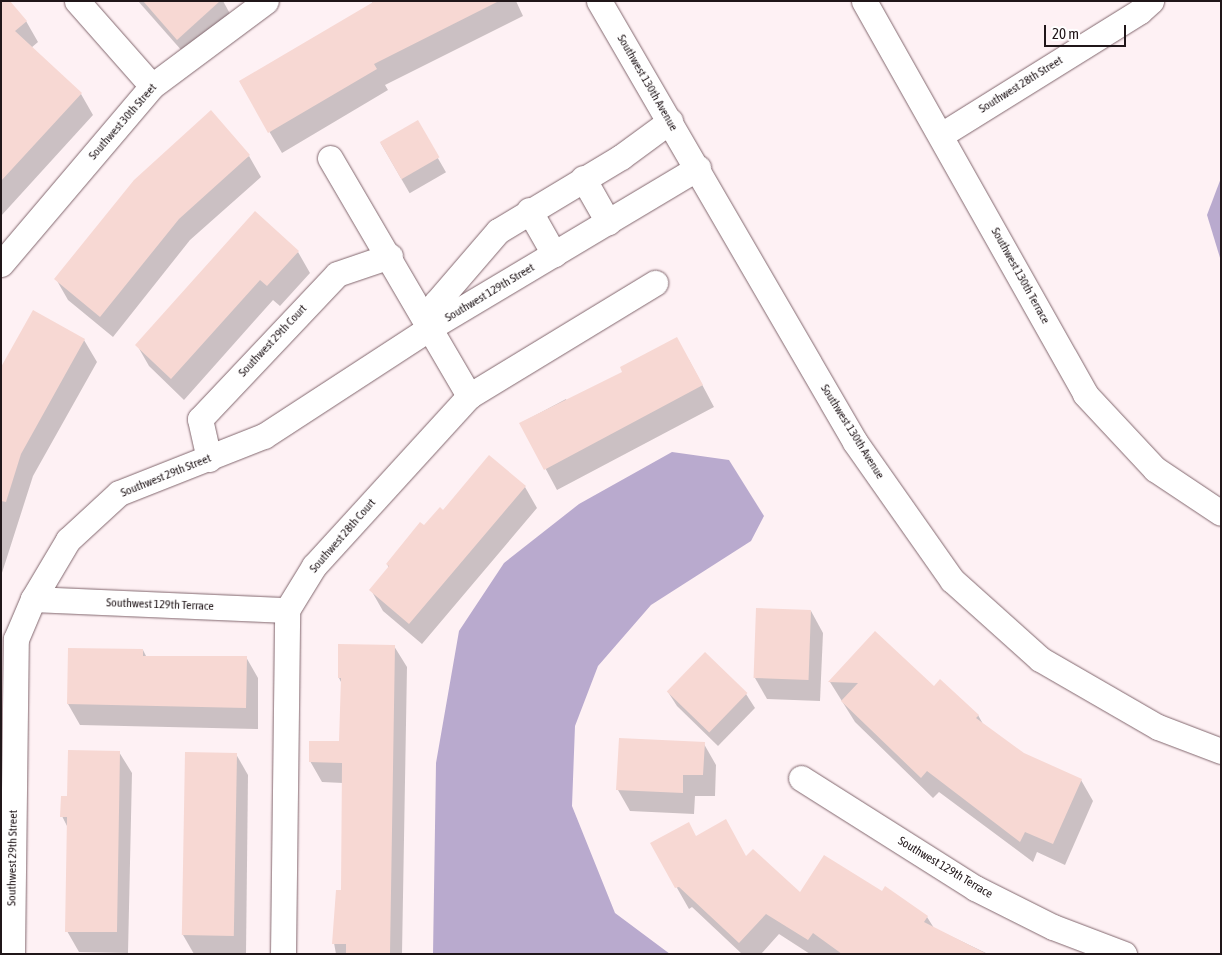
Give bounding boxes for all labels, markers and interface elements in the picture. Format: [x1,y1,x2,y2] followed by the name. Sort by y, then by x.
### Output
[1047,15,1130,47] scale bar
[1052,25,1079,42] text: 20 m
[614,32,680,134] street label: Southwest 130th Avenue
[976,53,1066,117] street label: Southwest 28th Street
[86,81,160,163] street label: Southwest 30th Street
[988,225,1052,327] street label: Southwest 130th Terrace
[443,261,537,325] street label: Southwest 129th Street
[236,302,310,380] street label: Southwest 29th Court
[817,382,887,482] street label: Southwest 130th Avenue
[119,451,213,501] street label: Southwest 29th Street
[307,496,379,576] street label: Southwest 28th Court
[106,596,214,614] street label: Southwest 129th Terrace
[5,810,21,906] street label: Southwest 29th Street
[895,834,995,902] street label: Southwest 129th Terrace

